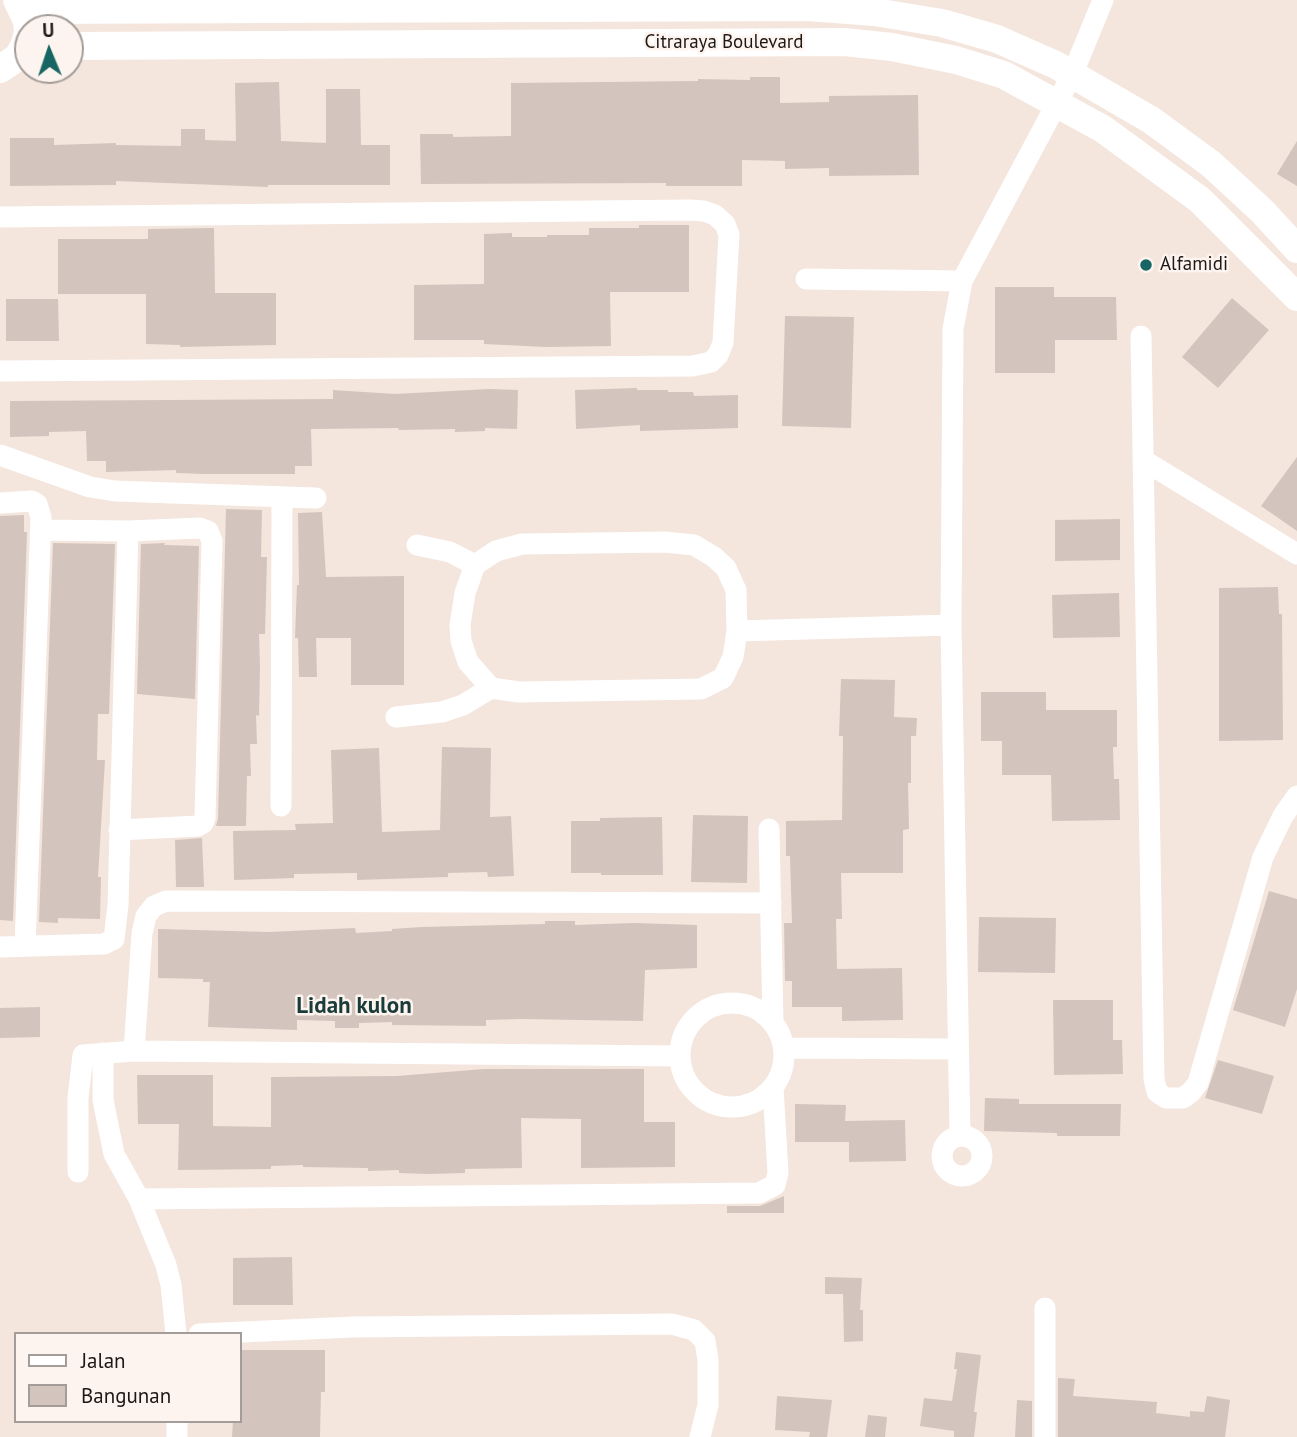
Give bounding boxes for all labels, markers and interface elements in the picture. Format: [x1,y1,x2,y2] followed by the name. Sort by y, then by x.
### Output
[14,14,84,84] north arrow
[42,18,55,42] text: U
[644,32,804,54] street label: Citraraya Boulevard
[1160,254,1228,276] place label: Alfamidi
[1138,257,1154,273] marker: Alfamidi
[296,992,412,1020] district label: Lidah kulon
[14,1332,242,1423] legend
[81,1347,126,1374] text: Jalan
[81,1382,171,1409] text: Bangunan

